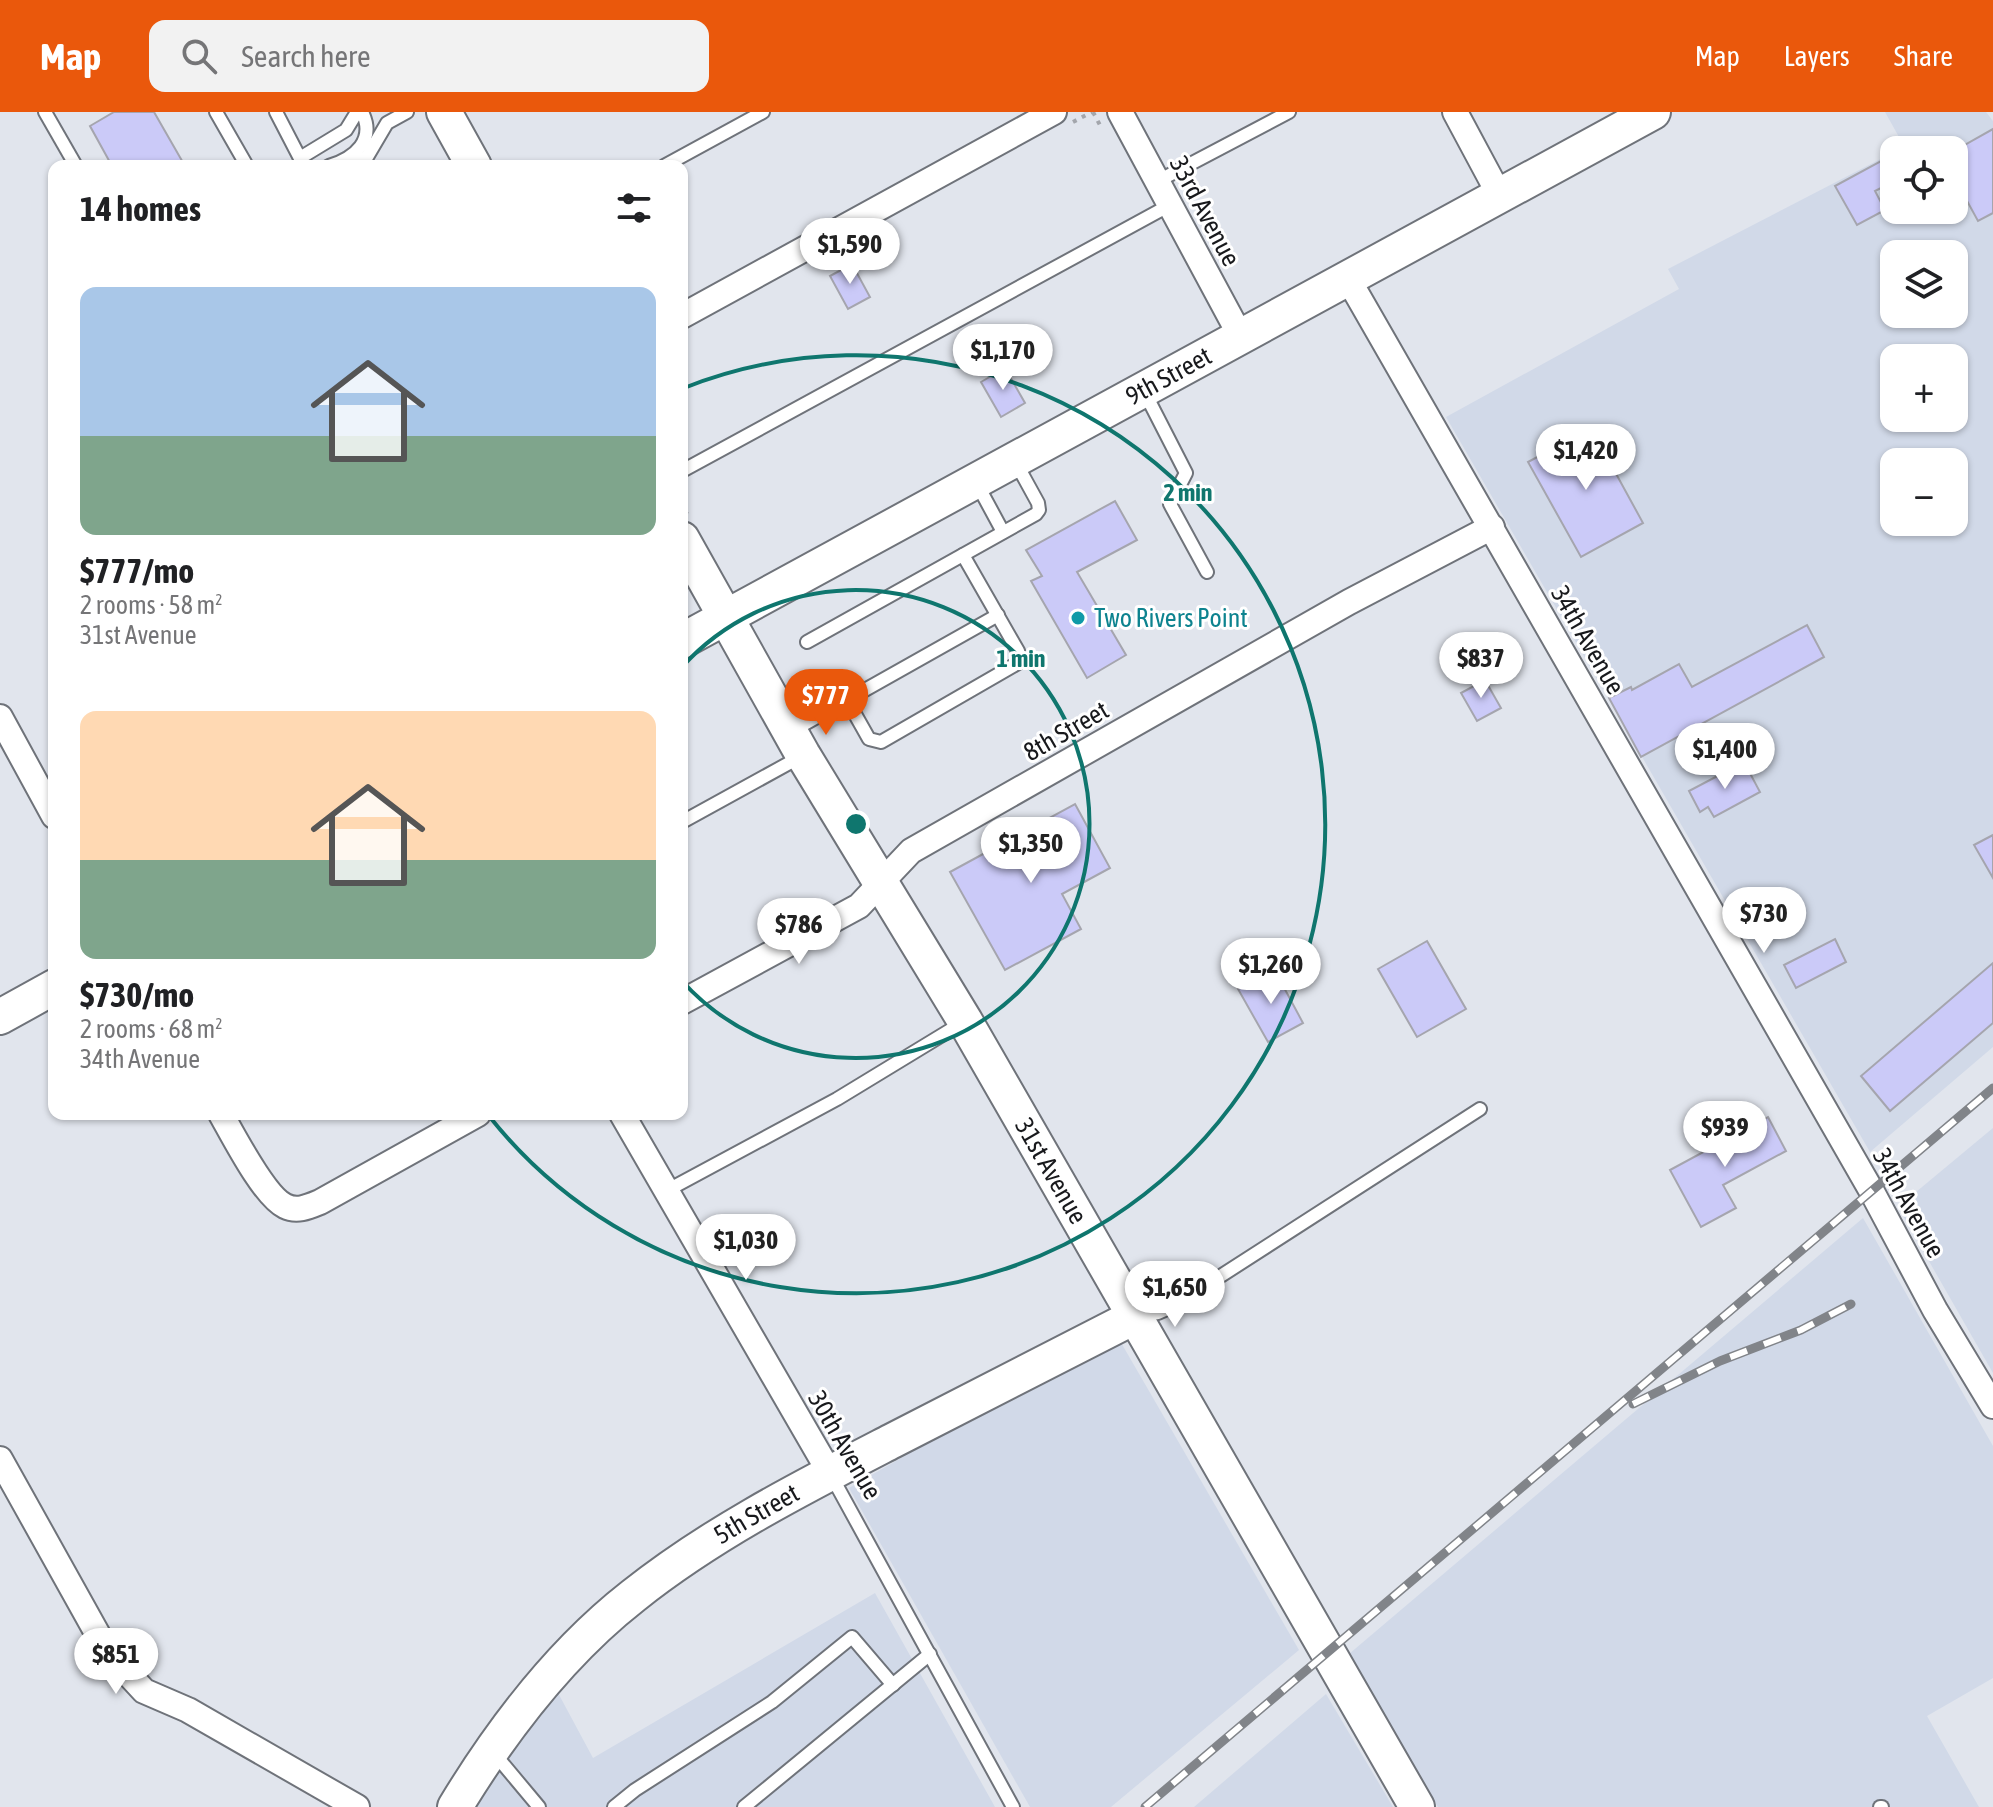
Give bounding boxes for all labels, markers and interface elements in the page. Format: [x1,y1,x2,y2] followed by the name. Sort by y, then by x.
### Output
[149,20,709,92] search box
[177,34,221,78] icon: search
[40,35,101,78] text: Map
[241,39,371,73] text: Search here
[1695,40,1740,72] text: Map
[1784,40,1850,72] text: Layers
[1894,40,1953,72] text: Share
[1880,136,1968,536] map controls
[1880,136,1968,224] button: locate
[1164,151,1246,271] street label: 33rd Avenue
[612,186,656,230] icon: filters
[80,189,201,228] text: 14 homes
[785,218,915,286] pin: $1,590
[818,229,882,259] text: $1,590
[1880,240,1968,328] button: layers
[938,324,1068,392] pin: $1,170
[971,335,1035,365] text: $1,170
[296,339,440,483] icon: home
[1120,341,1217,411] street label: 9th Street
[1880,344,1968,432] button: +
[1521,424,1651,492] pin: $1,420
[1554,435,1618,465] text: $1,420
[1880,448,1968,536] button: −
[1163,479,1213,506] text: 2 min
[80,551,194,590] text: $777/mo
[1545,581,1631,699] street label: 34th Avenue
[80,590,222,620] text: 2 rooms · 58 m²
[1094,603,1248,633] place label: Two Rivers Point
[1069,609,1087,627] marker: Two Rivers Point
[80,620,197,650] text: 31st Avenue
[1434,632,1528,700] pin: $837
[1457,643,1505,673] text: $837
[996,645,1046,672] text: 1 min
[779,669,873,737] pin: $777
[802,680,850,710] text: $777
[1018,695,1114,767] street label: 8th Street
[1660,723,1790,791] pin: $1,400
[1693,734,1757,764] text: $1,400
[296,763,440,907] icon: home
[842,810,870,838] centre of rings
[966,817,1096,885] pin: $1,350
[999,828,1063,858] text: $1,350
[1717,887,1811,955] pin: $730
[752,898,846,966] pin: $786
[1740,898,1788,928] text: $730
[775,909,823,939] text: $786
[1206,938,1336,1006] pin: $1,260
[1239,949,1303,979] text: $1,260
[80,975,194,1014] text: $730/mo
[80,1014,222,1044] text: 2 rooms · 68 m²
[80,1044,200,1074] text: 34th Avenue
[1678,1101,1772,1169] pin: $939
[1701,1112,1749,1142] text: $939
[1009,1113,1093,1229] street label: 31st Avenue
[1867,1143,1951,1263] street label: 34th Avenue
[681,1214,811,1282] pin: $1,030
[714,1225,778,1255] text: $1,030
[1110,1261,1240,1329] pin: $1,650
[1143,1272,1207,1302] text: $1,650
[802,1386,888,1504] street label: 30th Avenue
[709,1478,804,1550] street label: 5th Street
[69,1628,163,1696] pin: $851
[92,1639,140,1669] text: $851

